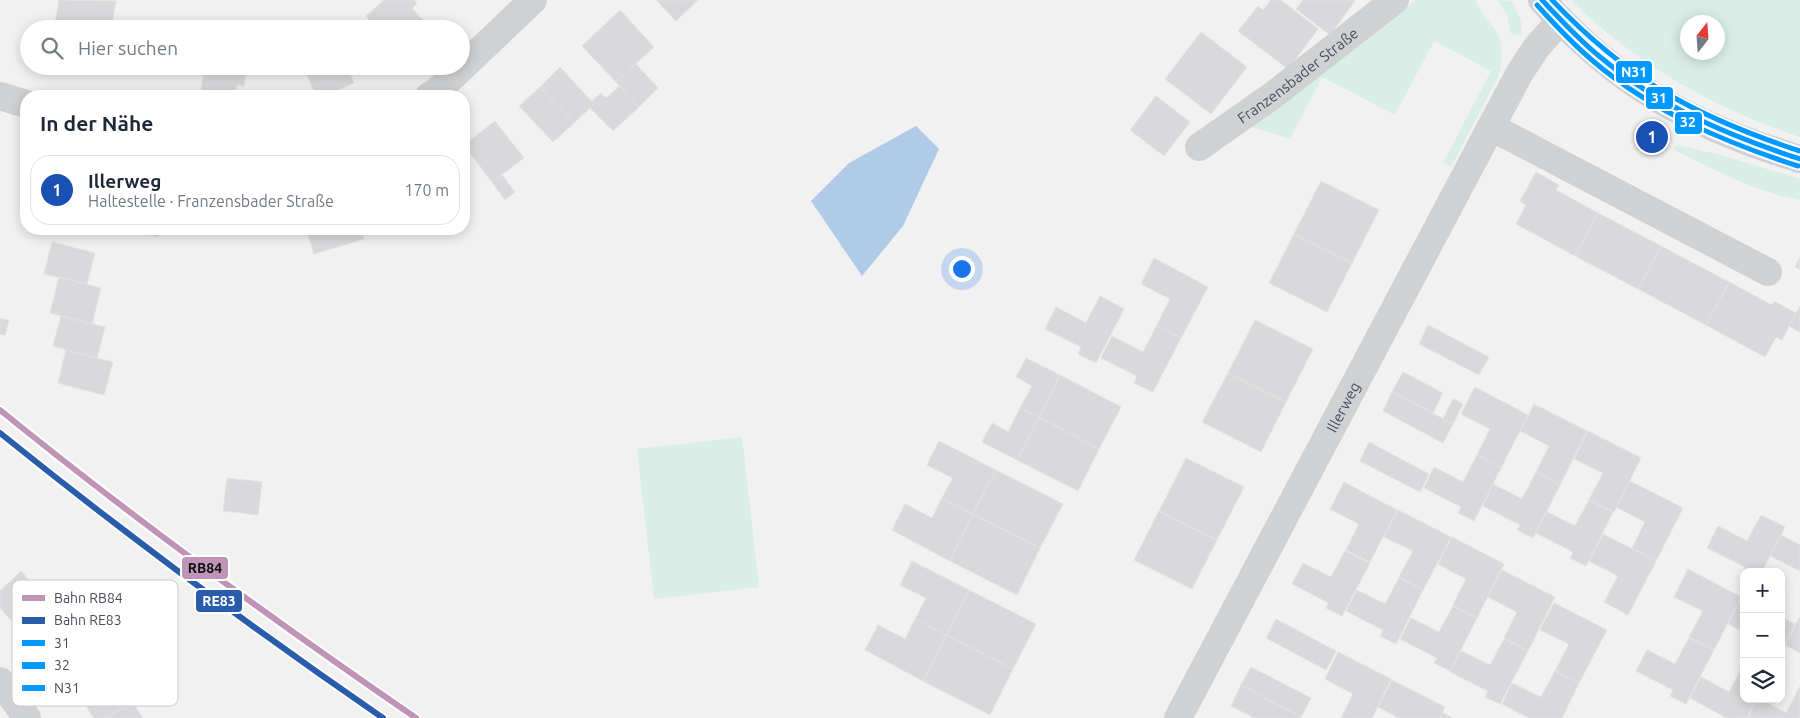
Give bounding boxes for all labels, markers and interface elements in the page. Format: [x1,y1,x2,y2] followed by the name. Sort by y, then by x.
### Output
[1680,15,1725,60] north arrow
[20,20,470,75] search box
[1234,24,1361,126] street label: Franzensbader Straße
[38,34,66,62] icon: search
[78,37,178,59] text: Hier suchen
[1615,60,1653,84] line badge: N31
[1621,64,1647,80] text: N31
[1645,86,1674,110] line badge: 31
[1651,90,1667,106] text: 31
[40,111,153,135] text: In der Nähe
[1674,111,1703,135] line badge: 32
[1680,114,1696,130] text: 32
[1636,118,1668,156] pin: 1
[88,170,161,192] text: Illerweg
[52,181,62,199] text: 1
[404,181,449,199] text: 170 m
[88,192,334,210] text: Haltestelle · Franzensbader Straße
[949,256,975,282] your location
[1322,379,1363,435] street label: Illerweg
[181,556,229,580] line badge: RB84
[188,560,222,576] text: RB84
[1740,568,1785,703] map controls
[1740,568,1785,613] button: +
[12,580,178,706] legend
[195,589,243,613] line badge: RE83
[54,590,123,606] text: Bahn RB84
[202,593,236,609] text: RE83
[54,612,122,628] text: Bahn RE83
[1740,613,1785,658] button: −
[54,635,70,651] text: 31
[54,657,70,673] text: 32
[1740,658,1785,703] button: layers
[54,680,80,696] text: N31

